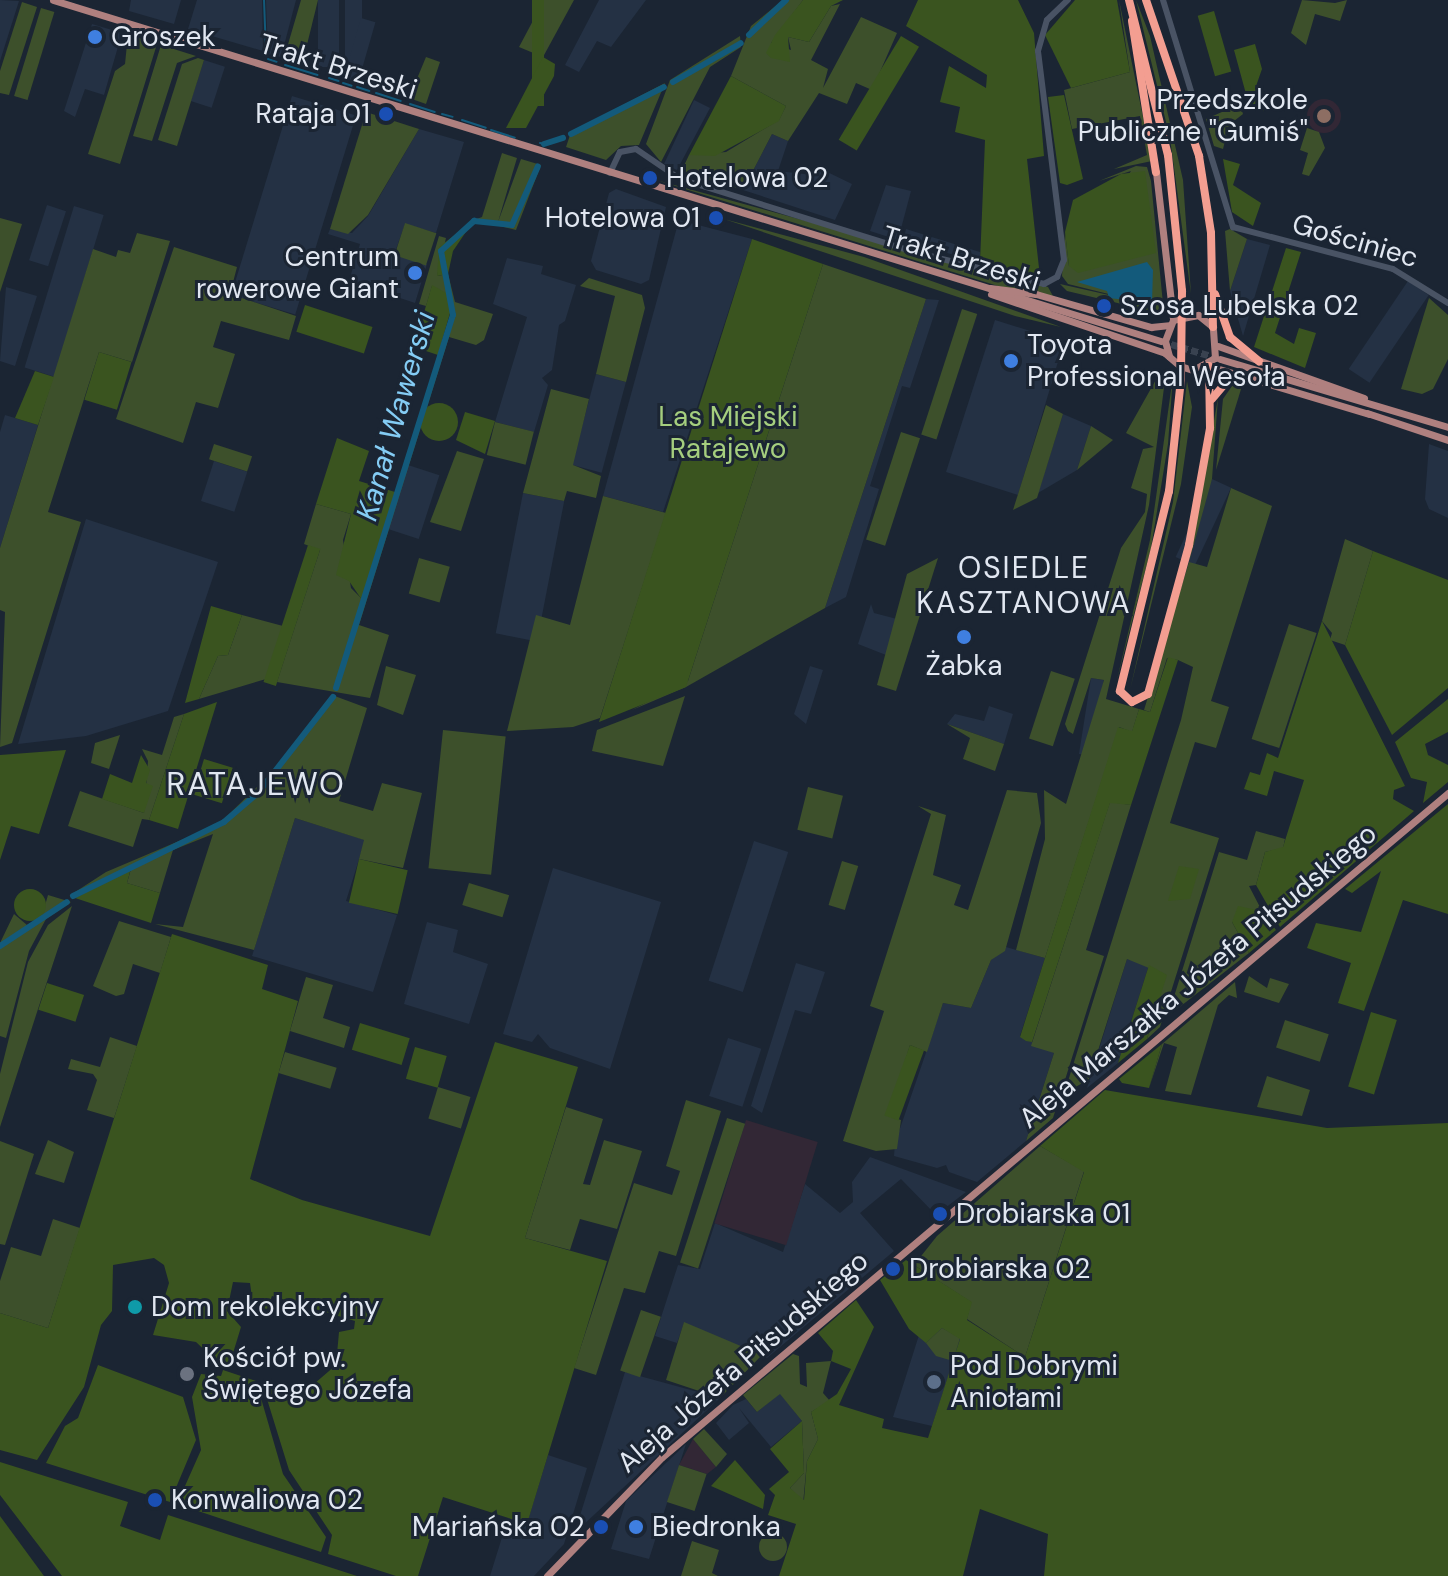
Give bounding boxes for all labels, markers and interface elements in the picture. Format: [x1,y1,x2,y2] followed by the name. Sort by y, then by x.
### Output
[111,20,216,54] place label: Groszek
[255,27,421,107] street label: Trakt Brzeski
[86,28,104,46] marker: Groszek
[1078,83,1308,149] place label: Przedszkole Publiczne "Gumiś"
[255,97,370,131] place label: Rataja 01
[377,105,395,123] marker: Rataja 01
[1315,107,1333,125] marker: Przedszkole Publiczne "Gumiś"
[666,161,828,195] place label: Hotelowa 02
[641,169,659,187] marker: Hotelowa 02
[545,201,700,235] place label: Hotelowa 01
[1288,207,1422,275] street label: Gościniec
[707,209,725,227] marker: Hotelowa 01
[878,219,1044,299] street label: Trakt Brzeski
[196,240,399,306] place label: Centrum rowerowe Giant
[406,264,424,282] marker: Centrum rowerowe Giant
[1120,289,1359,323] place label: Szosa Lubelska 02
[1095,297,1113,315] marker: Szosa Lubelska 02
[349,307,443,525] water label: Kanał Wawerski
[1027,328,1285,394] place label: Toyota Professional Wesoła
[1002,352,1020,370] marker: Toyota Professional Wesoła
[658,400,798,466] park label: Las Miejski Ratajewo
[916,550,1132,620] district label: OSIEDLE KASZTANOWA
[955,628,973,646] marker: Żabka
[925,649,1003,683] place label: Żabka
[166,765,346,803] district label: RATAJEWO
[1012,817,1384,1135] street label: Aleja Marszałka Józefa Piłsudskiego
[956,1197,1130,1231] place label: Drobiarska 01
[931,1205,949,1223] marker: Drobiarska 01
[611,1244,875,1480] street label: Aleja Józefa Piłsudskiego
[909,1252,1090,1286] place label: Drobiarska 02
[884,1260,902,1278] marker: Drobiarska 02
[151,1290,380,1324] place label: Dom rekolekcyjny
[126,1298,144,1316] marker: Dom rekolekcyjny
[203,1341,412,1407] place label: Kościół pw. Świętego Józefa
[950,1349,1118,1415] place label: Pod Dobrymi Aniołami
[178,1365,196,1383] marker: Kościół pw. Świętego Józefa
[925,1373,943,1391] marker: Pod Dobrymi Aniołami
[171,1483,363,1517] place label: Konwaliowa 02
[146,1491,164,1509] marker: Konwaliowa 02
[412,1510,585,1544] place label: Mariańska 02
[652,1510,781,1544] place label: Biedronka
[592,1518,610,1536] marker: Mariańska 02
[627,1518,645,1536] marker: Biedronka

